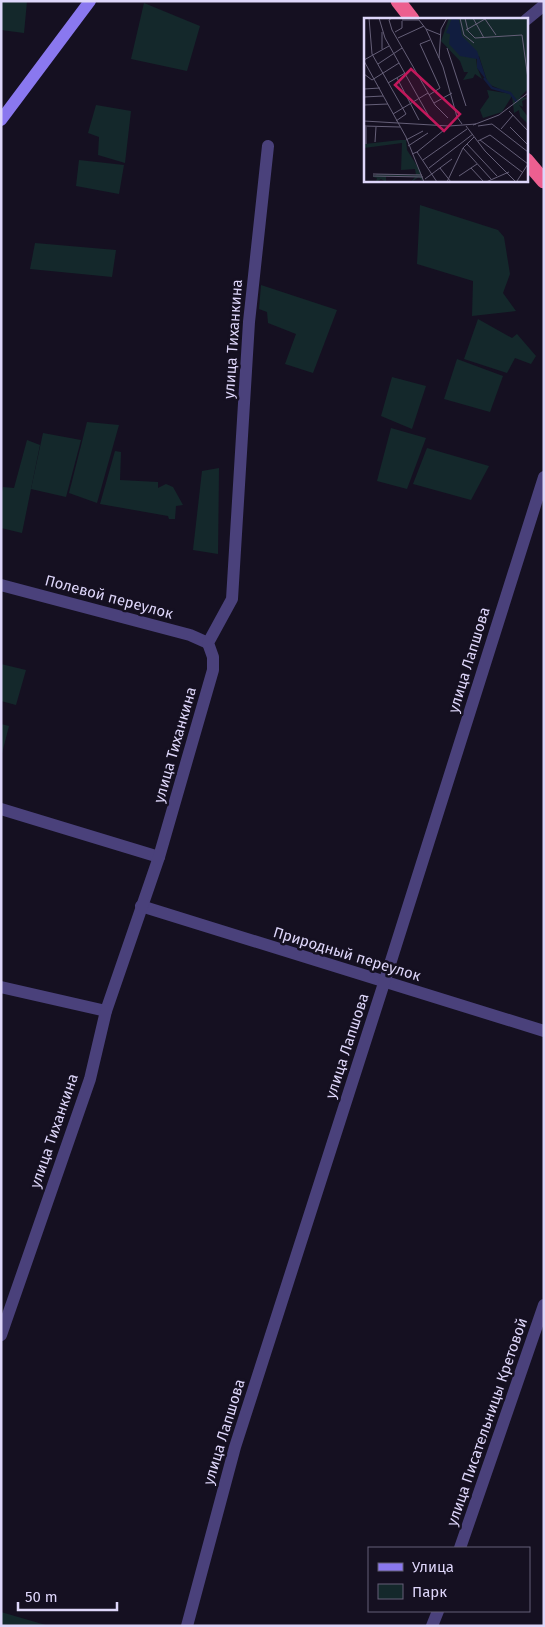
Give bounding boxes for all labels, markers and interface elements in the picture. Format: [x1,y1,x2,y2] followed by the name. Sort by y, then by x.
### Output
[364,18,528,181] inset map
[220,279,246,399] street label: улица Тиханкина
[43,571,175,623] street label: Полевой переулок
[444,605,494,715] street label: улица Лапшова
[150,685,200,805] street label: улица Тиханкина
[271,923,423,985] street label: Природный переулок
[321,991,373,1101] street label: улица Лапшова
[26,1071,82,1191] street label: улица Тиханкина
[443,1315,531,1529] street label: улица Писательницы Кретовой
[199,1377,249,1487] street label: улица Лапшова
[368,1547,530,1612] legend
[412,1558,454,1576] text: Улица
[18,1580,116,1612] scale bar
[412,1583,447,1601] text: Парк
[25,1588,58,1606] text: 50 m

